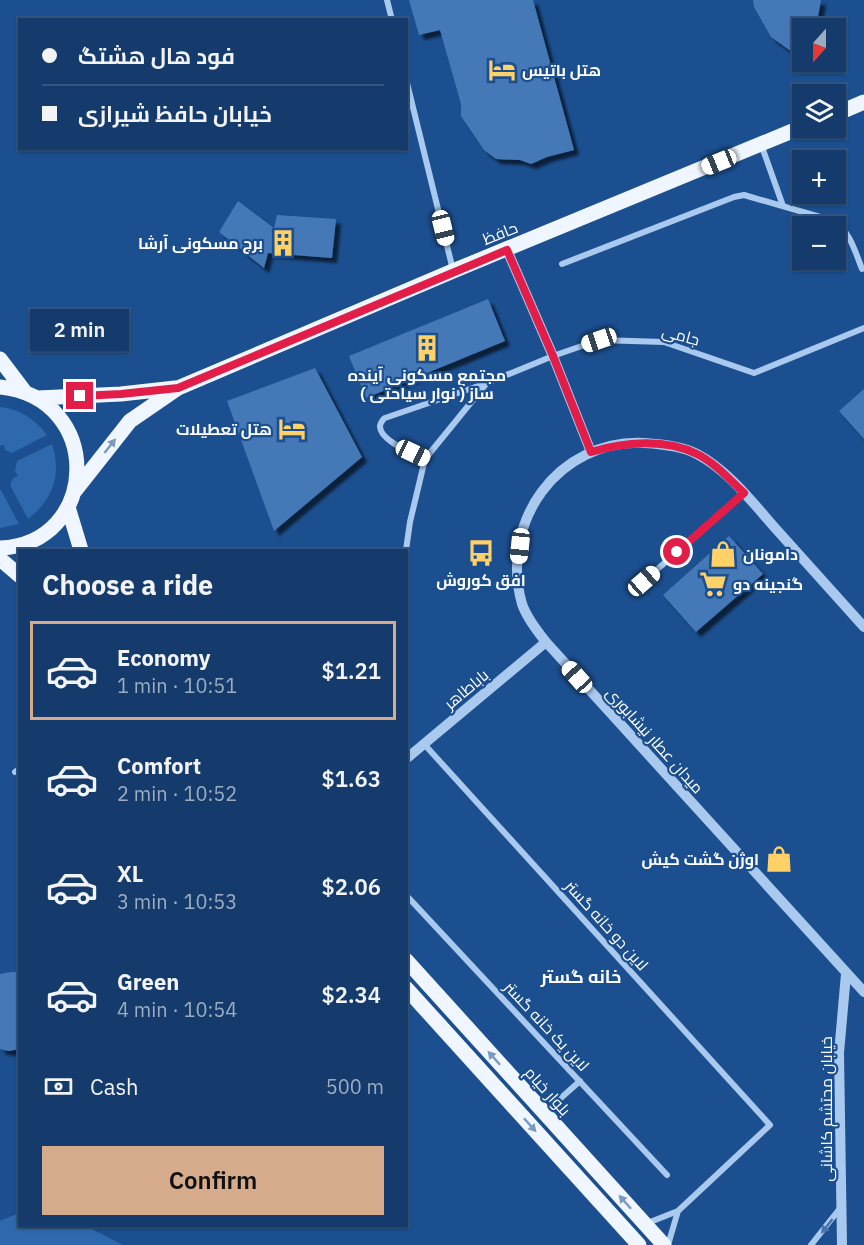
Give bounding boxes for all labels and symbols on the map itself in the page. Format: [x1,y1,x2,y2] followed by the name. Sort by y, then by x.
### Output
[792,18,846,72] north arrow
[487,55,517,85] hotel icon: هتل باتیس
[522,60,601,80] place label: هتل باتیس
[699,147,739,177] car
[430,208,456,248] car
[480,217,520,249] street label: حافظ
[268,228,298,258] building icon: برج مسکونی آرشا
[138,233,263,254] place label: برج مسکونی آرشا
[31,309,130,351] callout: 2 min
[660,320,702,351] street label: جامی
[579,326,619,354] car
[412,333,442,363] building icon: مجتمع مسکونی آینده ساز ( نوار سیاحتی )
[348,365,506,403] place label: مجتمع مسکونی آینده ساز ( نوار سیاحتی )
[66,382,93,409] route end
[277,414,307,444] hotel icon: هتل تعطیلات
[176,419,272,439] place label: هتل تعطیلات
[393,437,433,469] car
[104,438,117,454] one-way arrow
[509,527,531,565] car
[466,538,496,568] bus stop icon: افق کوروش
[663,538,690,565] route start
[708,539,738,569] shop icon: دامونان
[743,544,798,564] place label: دامونان
[625,562,663,600] car
[698,569,728,599] supermarket icon: گنجینه دو
[436,570,526,590] place label: افق کوروش
[733,574,803,594] place label: گنجینه دو
[558,658,596,696] car
[439,665,492,714] street label: باباطاهر
[601,683,708,798] street label: میدان عطار نیشابوری
[764,844,794,874] shop icon: اوژن گشت كيش
[641,849,759,869] place label: اوژن گشت كيش
[560,875,653,975] street label: لاین دو خانه گستر
[540,965,621,988] district label: خانه گستر
[499,976,594,1076] street label: لاین یک خانه گستر
[816,1036,838,1182] street label: خیابان محتشم کاشانی
[488,1051,501,1066] one-way arrow
[519,1062,575,1121] street label: بلوار خیام
[523,1117,536,1132] one-way arrow
[618,1195,632,1209] one-way arrow
[821,1219,833,1234] one-way arrow

